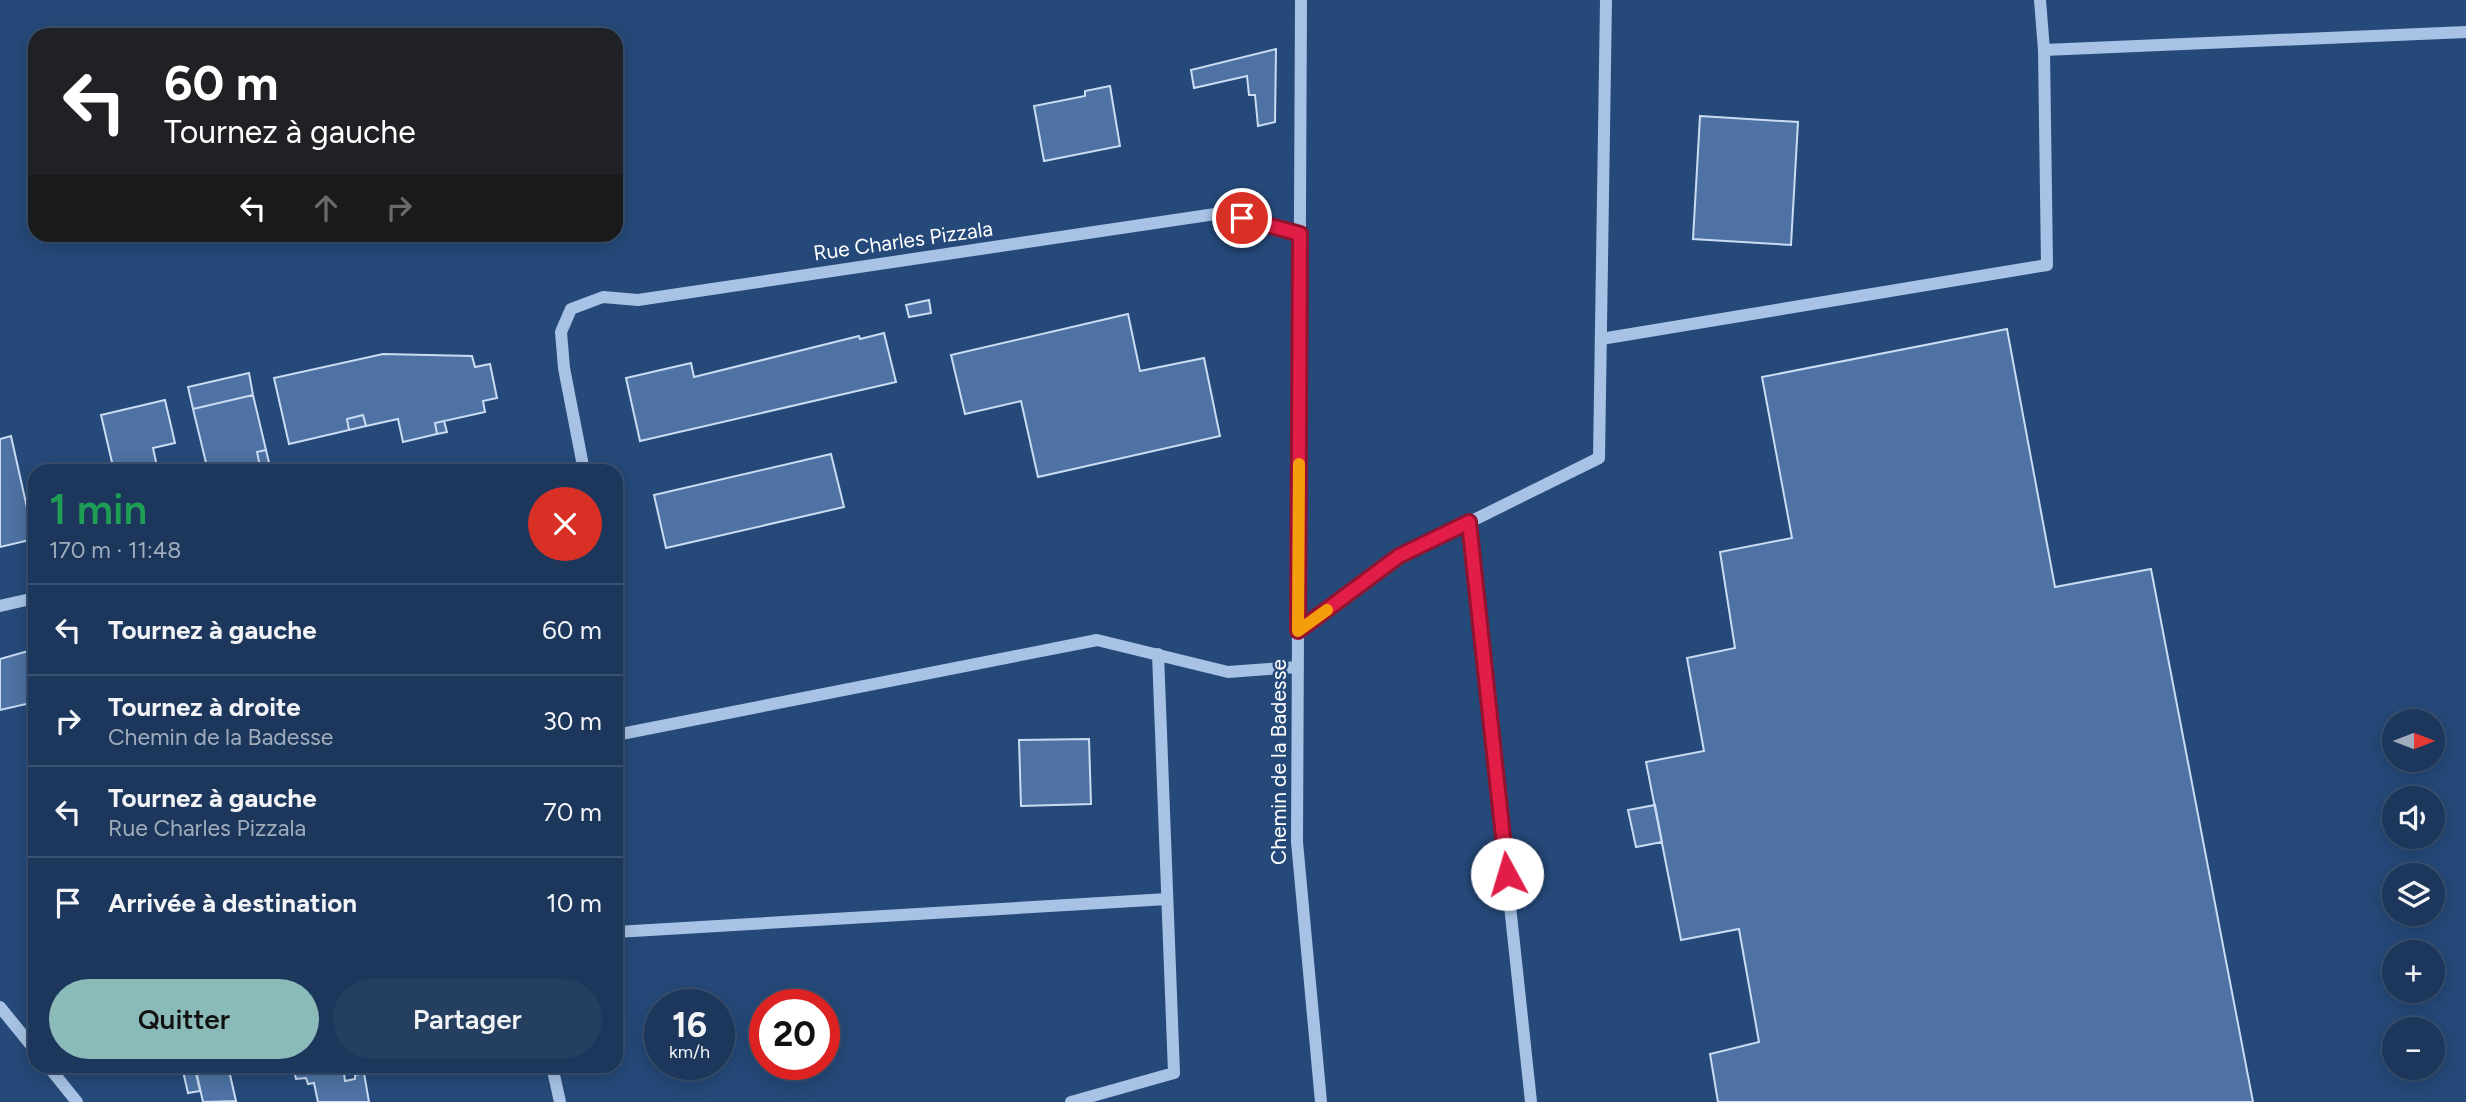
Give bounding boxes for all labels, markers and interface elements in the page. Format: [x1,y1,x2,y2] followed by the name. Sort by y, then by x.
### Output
[164,53,279,112] text: 60 m
[49,56,140,147] icon: left
[164,113,416,151] text: Tournez à gauche
[1212,188,1272,248] pin
[234,189,272,227] icon: left
[307,189,345,227] icon: ahead
[380,189,418,227] icon: right
[1223,199,1261,237] icon: arrive
[812,216,994,265] street label: Rue Charles Pizzala
[49,484,147,535] text: 1 min
[528,487,602,561] button: close
[49,536,181,564] text: 170 m · 11:48
[49,611,87,649] icon: left
[108,614,317,646] text: Tournez à gauche
[542,614,602,646] text: 60 m
[1266,659,1291,865] street label: Chemin de la Badesse
[108,691,301,723] text: Tournez à droite
[49,702,87,740] icon: right
[543,705,602,737] text: 30 m
[2382,709,2445,772] north arrow
[2382,709,2445,1080] map controls
[108,723,333,751] text: Chemin de la Badesse
[108,782,317,814] text: Tournez à gauche
[2382,786,2445,849] button: sound
[49,793,87,831] icon: left
[543,796,602,828] text: 70 m
[108,814,306,842] text: Rue Charles Pizzala
[1470,837,1544,911] position arrow
[2382,863,2445,926] button: layers
[49,884,87,922] icon: arrive
[108,887,357,919] text: Arrivée à destination
[546,887,602,919] text: 10 m
[2382,940,2445,1003] button: +
[49,979,319,1059] button: Quitter
[333,979,602,1059] button: Partager
[749,989,840,1080] speed limit sign: 20
[672,1004,707,1046] text: 16
[2382,1017,2445,1080] button: −
[669,1041,710,1063] text: km/h

